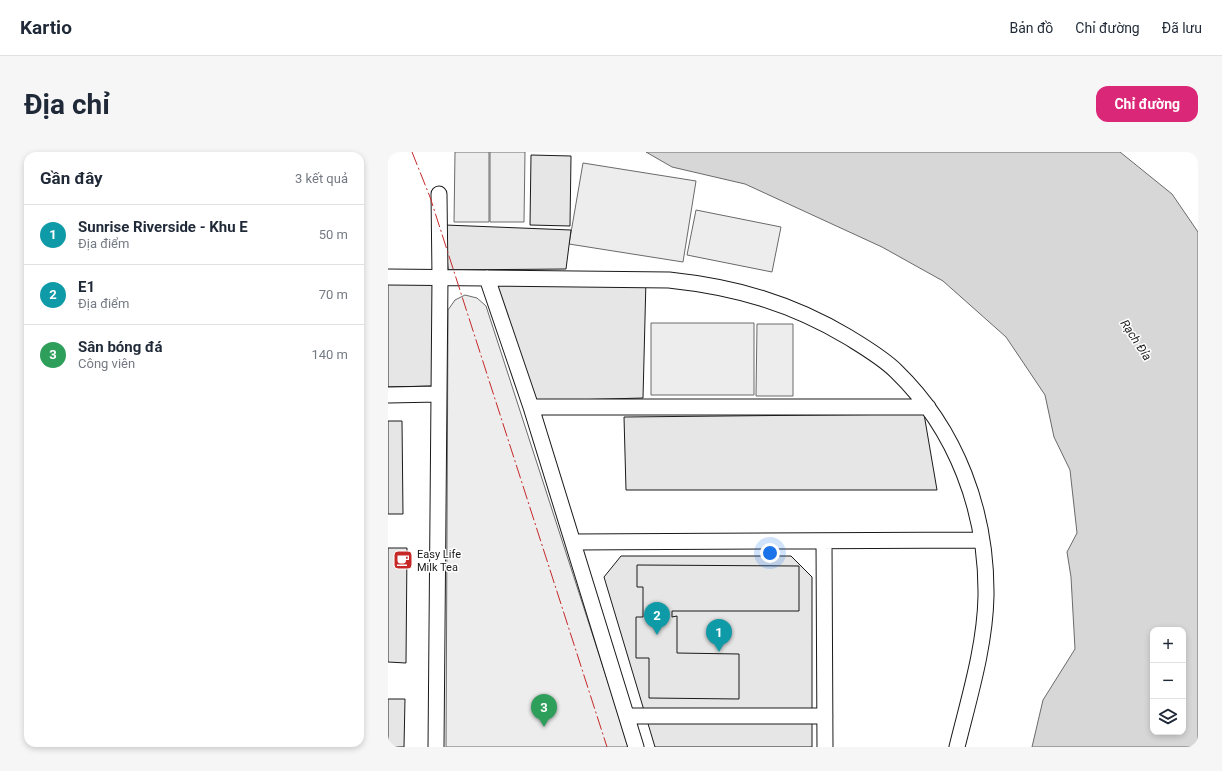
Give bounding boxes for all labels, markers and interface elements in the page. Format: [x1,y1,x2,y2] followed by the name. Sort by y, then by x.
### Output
[20,16,72,39] text: Kartio
[1009,20,1053,36] text: Bản đồ
[1075,20,1140,36] text: Chỉ đường
[1162,20,1202,36] text: Đã lưu
[1096,86,1198,122] button: Chỉ đường
[24,88,110,121] text: Địa chỉ
[40,168,103,188] text: Gần đây
[295,171,348,186] text: 3 kết quả
[78,218,248,236] text: Sunrise Riverside - Khu E
[49,227,57,242] text: 1
[319,227,348,242] text: 50 m
[78,236,129,251] text: Địa điểm
[78,278,95,296] text: E1
[49,287,57,302] text: 2
[319,287,348,302] text: 70 m
[78,296,129,311] text: Địa điểm
[1118,317,1154,363] water label: Rạch Đỉa
[78,338,163,356] text: Sân bóng đá
[49,347,57,362] text: 3
[311,347,348,362] text: 140 m
[78,356,135,371] text: Công viên
[760,543,780,563] your location
[417,548,461,574] place label: Easy Life Milk Tea
[392,549,414,571] cafe icon: Easy Life Milk Tea
[644,602,670,635] pin: 2
[706,619,732,652] pin: 1
[1150,627,1186,735] map controls
[1150,627,1186,663] button: +
[1150,663,1186,699] button: −
[531,694,557,727] pin: 3
[1150,699,1186,735] button: layers

